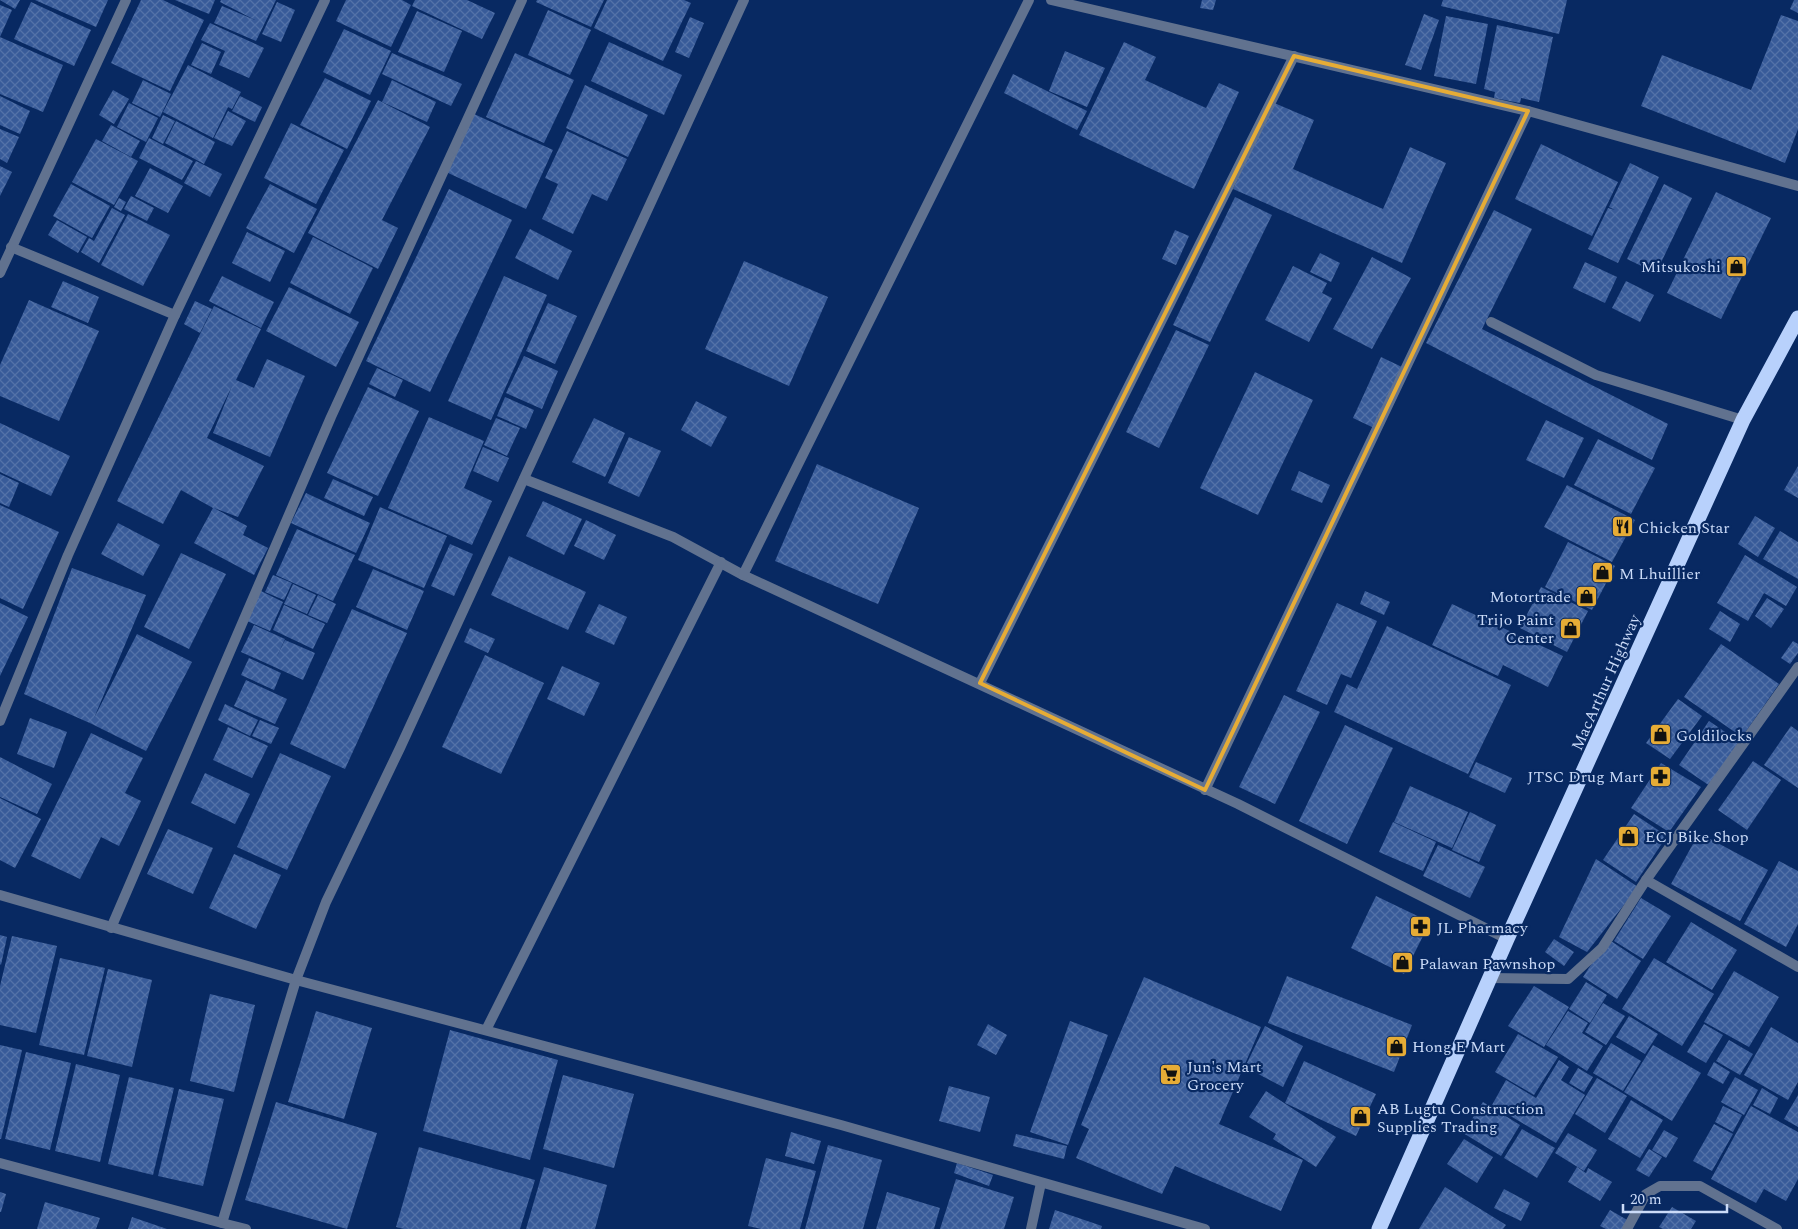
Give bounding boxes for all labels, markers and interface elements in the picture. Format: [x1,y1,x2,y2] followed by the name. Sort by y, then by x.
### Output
[1725,254,1749,278] shop icon: Mitsukoshi
[1641,255,1721,279] place label: Mitsukoshi
[1610,515,1634,539] restaurant icon: Chicken Star
[1638,516,1730,540] place label: Chicken Star
[1591,561,1615,585] shop icon: M Lhuillier
[1619,562,1700,586] place label: M Lhuillier
[1575,584,1599,608] shop icon: Motortrade
[1490,585,1571,609] place label: Motortrade
[1477,608,1554,650] place label: Trijo Paint Center
[1565,609,1647,754] street label: MacArthur Highway
[1558,616,1582,640] shop icon: Trijo Paint Center
[1648,723,1672,747] shop icon: Goldilocks
[1676,724,1752,748] place label: Goldilocks
[1648,764,1672,788] pharmacy icon: JTSC Drug Mart
[1527,765,1644,789] place label: JTSC Drug Mart
[1617,824,1641,848] shop icon: ECJ Bike Shop
[1645,825,1749,849] place label: ECJ Bike Shop
[1409,915,1433,939] pharmacy icon: JL Pharmacy
[1437,916,1529,940] place label: JL Pharmacy
[1391,951,1415,975] shop icon: Palawan Pawnshop
[1419,952,1555,976] place label: Palawan Pawnshop
[1384,1034,1408,1058] shop icon: Hong E Mart
[1412,1035,1506,1059] place label: Hong E Mart
[1187,1055,1262,1097] place label: Jun's Mart Grocery
[1159,1063,1183,1087] supermarket icon: Jun's Mart Grocery
[1377,1097,1544,1139] place label: AB Lugtu Construction Supplies Trading
[1349,1105,1373,1129] shop icon: AB Lugtu Construction Supplies Trading
[1623,1182,1727,1214] scale bar
[1630,1188,1662,1211] text: 20 m

